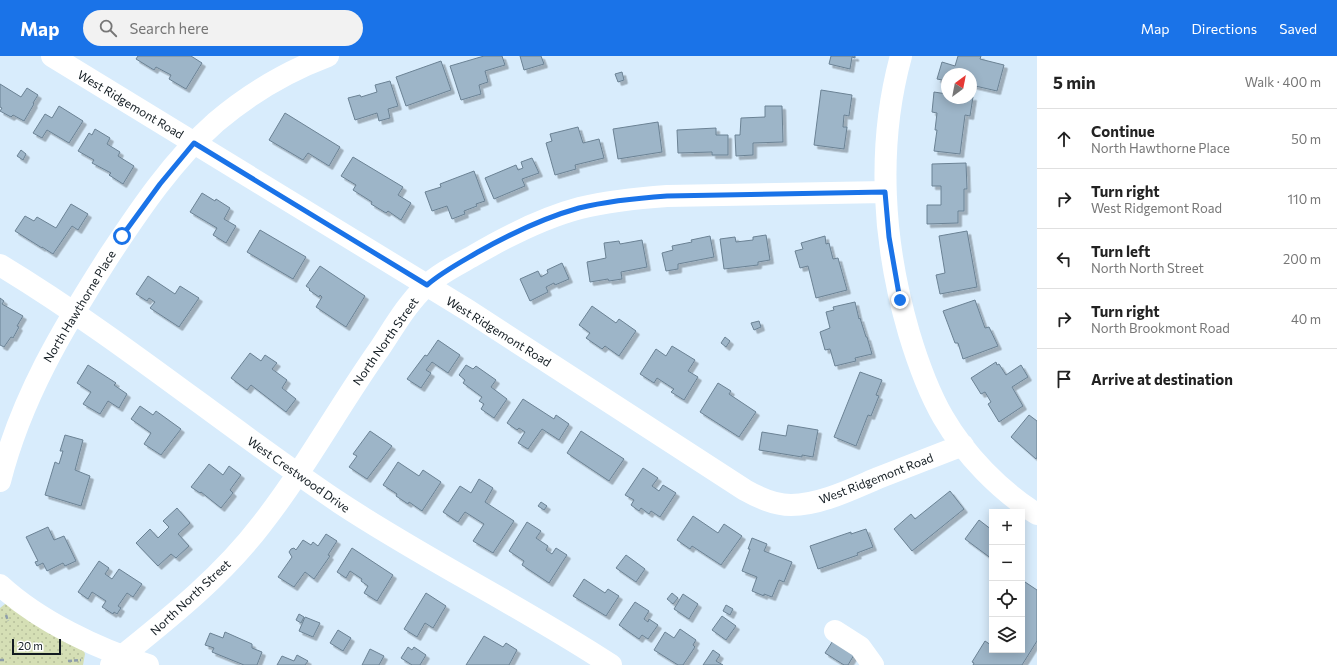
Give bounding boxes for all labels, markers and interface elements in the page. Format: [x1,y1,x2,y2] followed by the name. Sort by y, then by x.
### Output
[83,10,363,46] search box
[20,17,59,40] text: Map
[97,17,119,39] icon: search
[129,19,209,37] text: Search here
[1141,20,1170,37] text: Map
[1192,20,1257,37] text: Directions
[1279,20,1317,37] text: Saved
[76,67,186,141] street label: West Ridgemont Road
[941,68,977,104] north arrow
[1053,72,1096,93] text: 5 min
[1245,74,1321,90] text: Walk · 400 m
[1091,122,1155,140] text: Continue
[1053,128,1075,150] icon: ahead
[1291,131,1321,147] text: 50 m
[1091,140,1230,156] text: North Hawthorne Place
[1091,182,1160,200] text: Turn right
[1053,188,1075,210] icon: right
[1288,191,1321,207] text: 110 m
[1091,200,1222,216] text: West Ridgemont Road
[113,227,131,245] route start
[1091,242,1150,260] text: Turn left
[40,247,118,365] street label: North Hawthorne Place
[1053,248,1075,270] icon: left
[1283,251,1321,267] text: 200 m
[1091,260,1204,276] text: North North Street
[891,291,909,309] route end
[444,293,554,369] street label: West Ridgemont Road
[349,294,421,388] street label: North North Street
[1091,302,1160,320] text: Turn right
[1053,308,1075,330] icon: right
[1291,311,1321,327] text: 40 m
[1091,320,1230,336] text: North Brookmont Road
[1053,368,1075,390] icon: arrive
[1091,370,1233,388] text: Arrive at destination
[245,433,353,515] street label: West Crestwood Drive
[817,450,935,506] street label: West Ridgemont Road
[989,509,1025,653] map controls
[989,509,1025,545] button: +
[989,545,1025,581] button: −
[147,556,233,638] street label: North North Street
[989,581,1025,617] button: locate
[989,617,1025,653] button: layers
[12,637,61,656] scale bar
[18,639,43,652] text: 20 m

